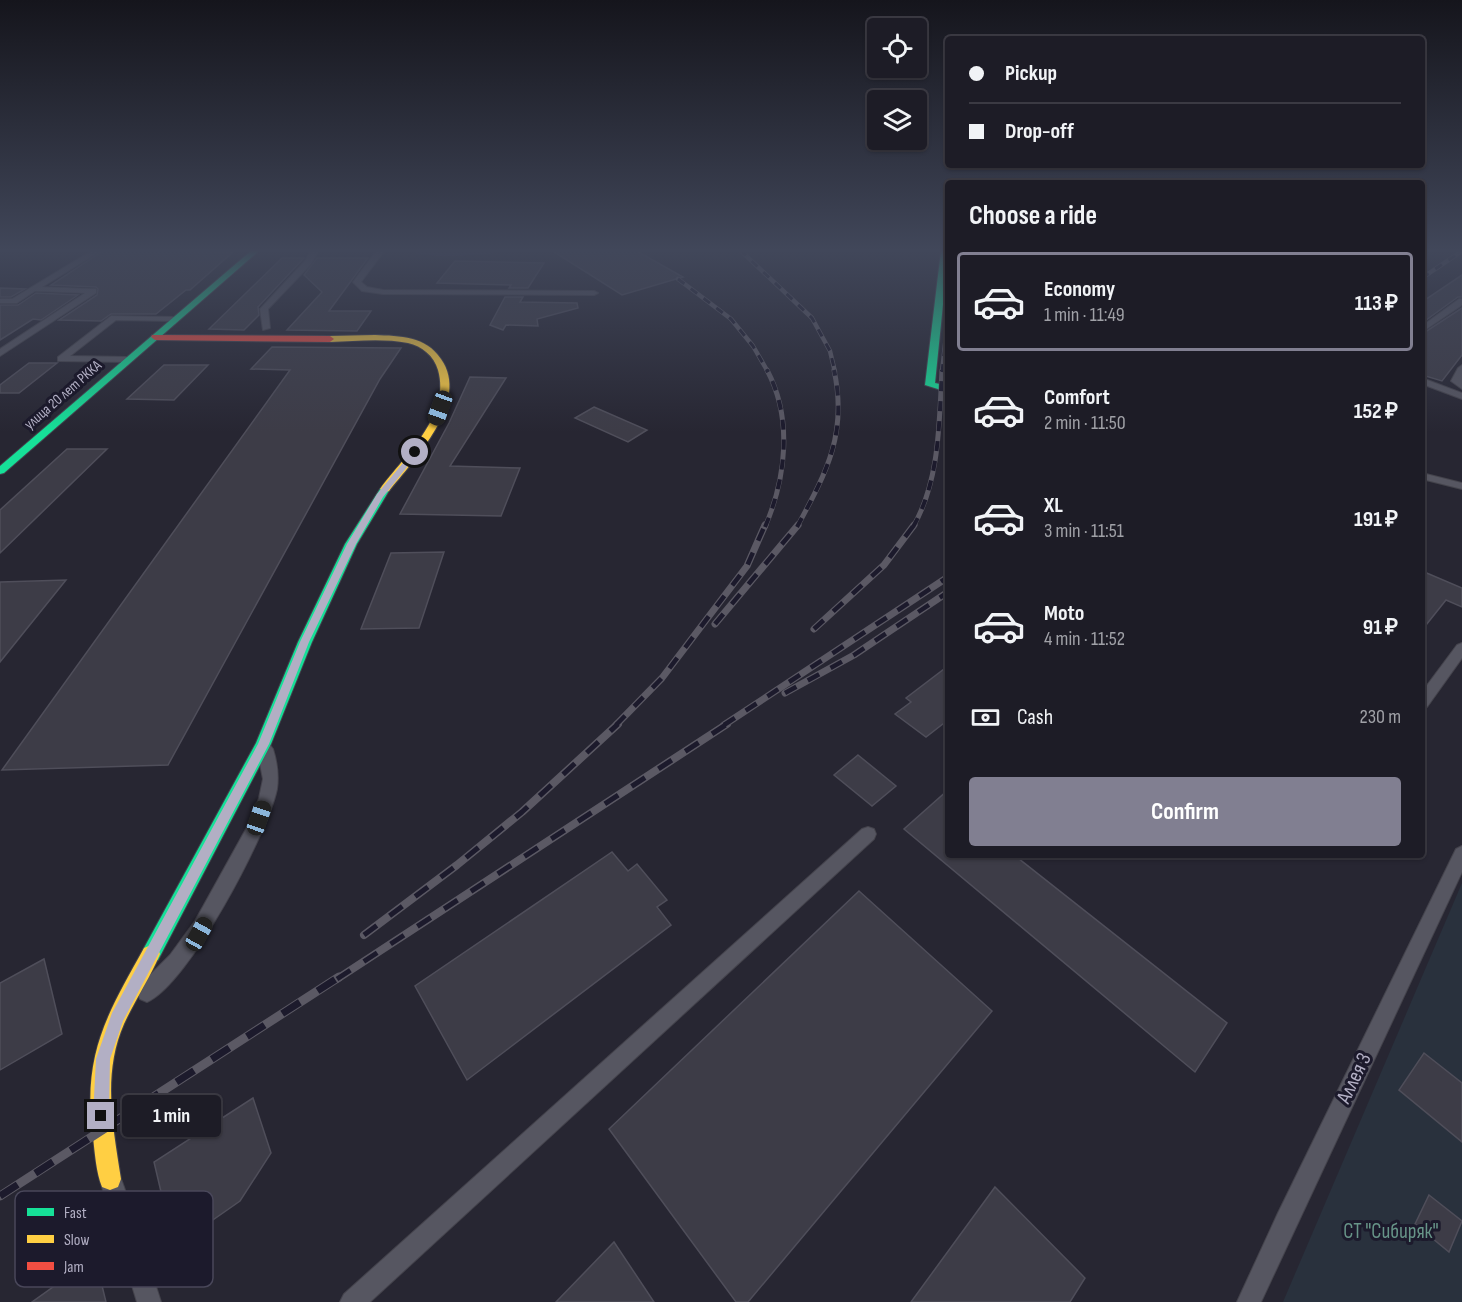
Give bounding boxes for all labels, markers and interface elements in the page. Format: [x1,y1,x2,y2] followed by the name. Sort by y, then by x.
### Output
[867,18,927,150] map controls
[867,18,927,78] button: locate
[1005,60,1057,87] text: Pickup
[867,90,927,150] button: layers
[1005,118,1074,145] text: Drop-off
[969,200,1097,232] text: Choose a ride
[972,275,1026,329] icon: car
[1044,276,1115,303] text: Economy
[1355,290,1398,317] text: 113 ₽
[1044,303,1125,327] text: 1 min · 11:49
[20,356,106,434] street label: улица 20 лет РККА
[972,383,1026,437] icon: car
[1044,384,1110,411] text: Comfort
[425,388,455,428] car
[1354,398,1398,425] text: 152 ₽
[1044,411,1126,435] text: 2 min · 11:50
[401,438,428,465] route start
[972,491,1026,545] icon: car
[1044,492,1063,519] text: XL
[1354,506,1398,533] text: 191 ₽
[1044,519,1124,543] text: 3 min · 11:51
[972,599,1026,653] icon: car
[1044,600,1084,627] text: Moto
[1363,614,1398,641] text: 91 ₽
[1044,627,1125,651] text: 4 min · 11:52
[969,701,1002,734] icon: cash
[1017,704,1053,731] text: Cash
[1359,705,1401,729] text: 230 m
[969,777,1401,846] button: Confirm
[245,798,273,838] car
[182,914,216,954] car
[1331,1049,1377,1108] street label: Аллея 3
[122,1095,221,1137] callout: 1 min
[87,1102,114,1129] route end
[153,1104,190,1128] text: 1 min
[15,1191,213,1287] legend
[64,1204,87,1223] text: Fast
[1343,1219,1439,1244] park label: СТ "Сибиряк"
[64,1231,89,1250] text: Slow
[63,1258,84,1277] text: Jam

